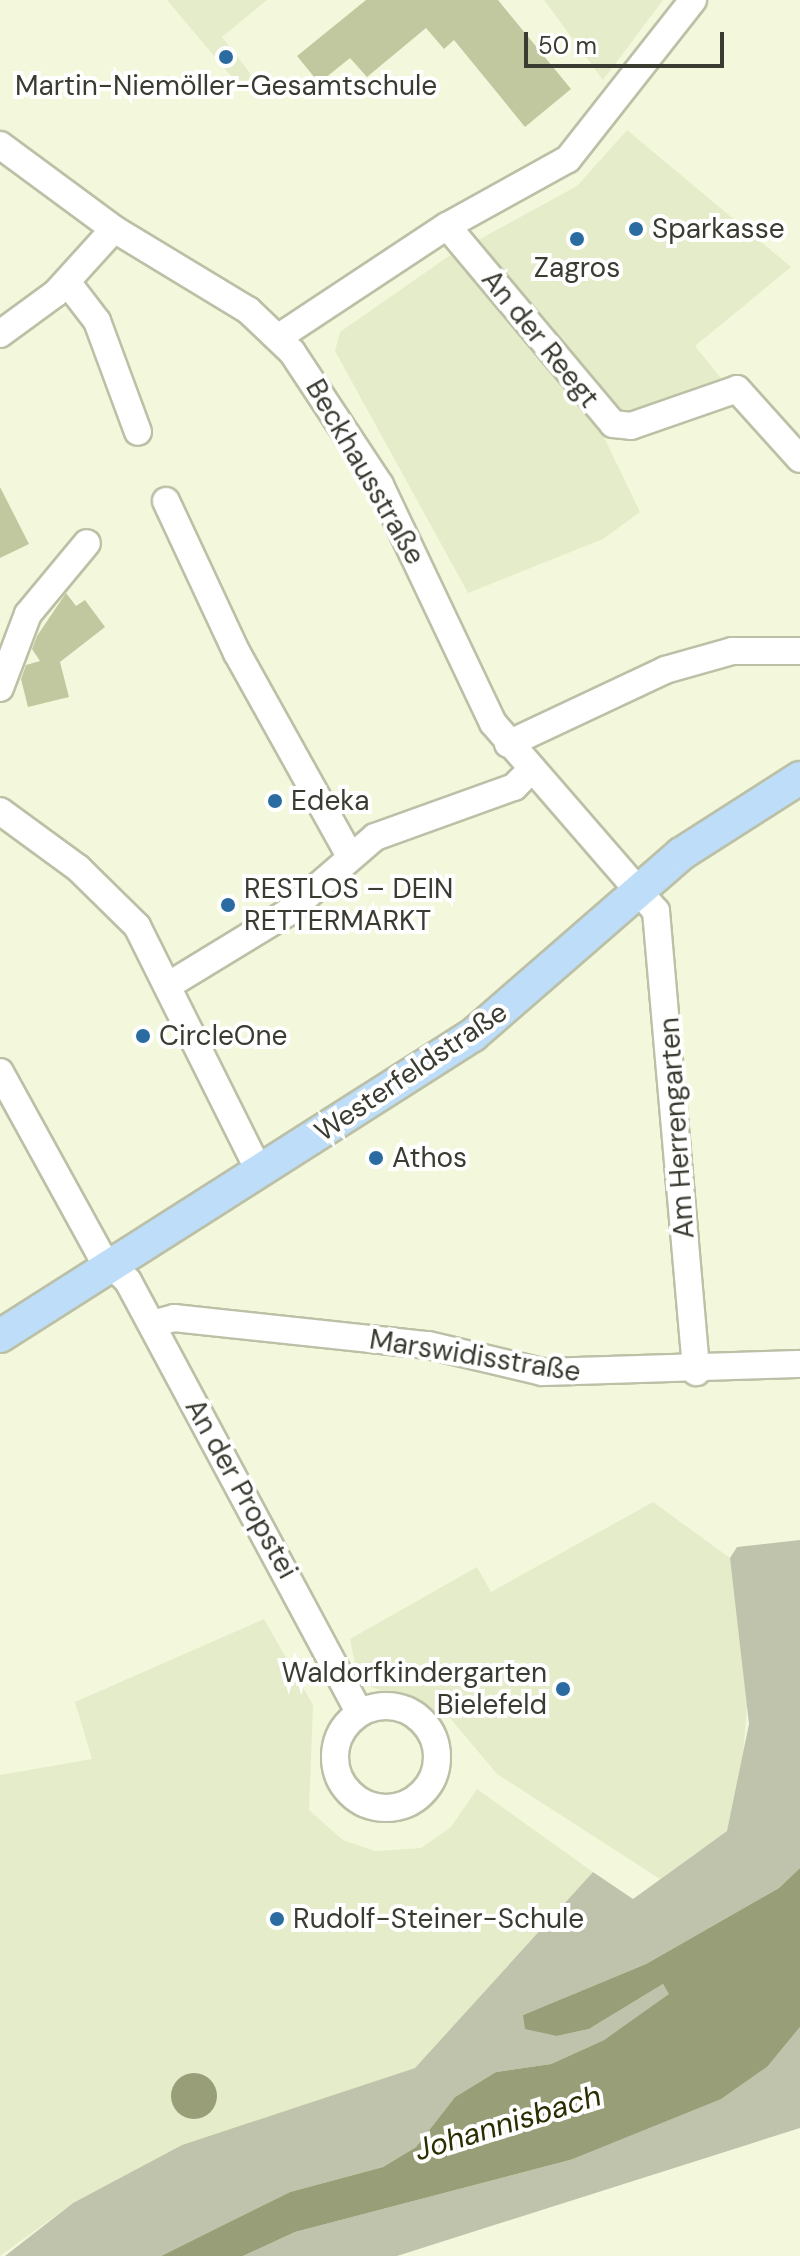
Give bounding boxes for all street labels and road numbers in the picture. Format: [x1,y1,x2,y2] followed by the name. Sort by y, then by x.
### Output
[474,263,606,415] street label: An der Reegt
[298,373,432,571] street label: Beckhausstraße
[309,995,513,1149] street label: Westerfeldstraße
[653,1016,701,1240] street label: Am Herrengarten
[367,1323,583,1389] street label: Marswidisstraße
[178,1393,304,1585] street label: An der Propstei

